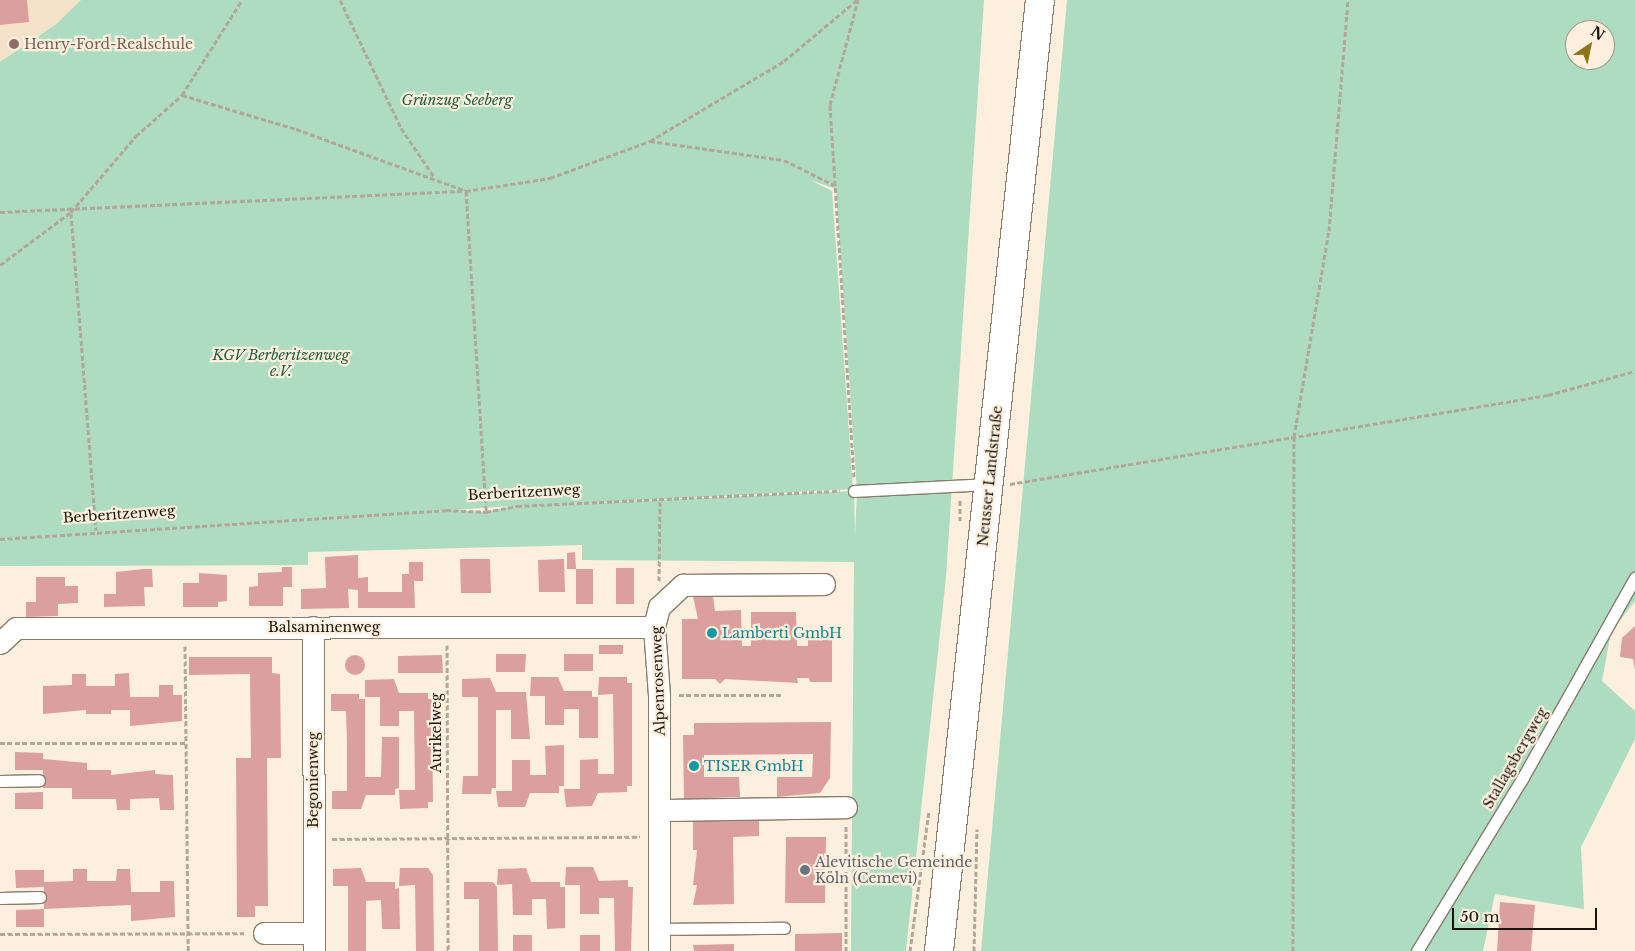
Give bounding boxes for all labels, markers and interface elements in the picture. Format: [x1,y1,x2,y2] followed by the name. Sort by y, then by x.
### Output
[1565,20,1615,70] north arrow
[1587,22,1608,45] text: N
[24,36,193,52] place label: Henry-Ford-Realschule
[8,38,20,50] marker: Henry-Ford-Realschule
[401,92,513,108] park label: Grünzug Seeberg
[212,347,350,380] park label: KGV Berberitzenweg e.V.
[974,405,1006,547] street label: Neusser Landstraße
[467,481,581,503] street label: Berberitzenweg
[62,502,176,526] street label: Berberitzenweg
[268,619,380,635] street label: Balsaminenweg
[722,625,842,641] place label: Lamberti GmbH
[648,626,668,736] street label: Alpenrosenweg
[706,627,718,639] marker: Lamberti GmbH
[428,693,444,773] street label: Aurikelweg
[1479,704,1551,812] street label: Stallagsbergweg
[305,732,321,828] street label: Begonienweg
[704,758,804,774] place label: TISER GmbH
[688,760,700,772] marker: TISER GmbH
[815,854,972,886] place label: Alevitische Gemeinde Köln (Cemevi)
[799,864,811,876] marker: Alevitische Gemeinde Köln (Cemevi)
[1455,898,1600,930] scale bar
[1460,907,1500,926] text: 50 m

